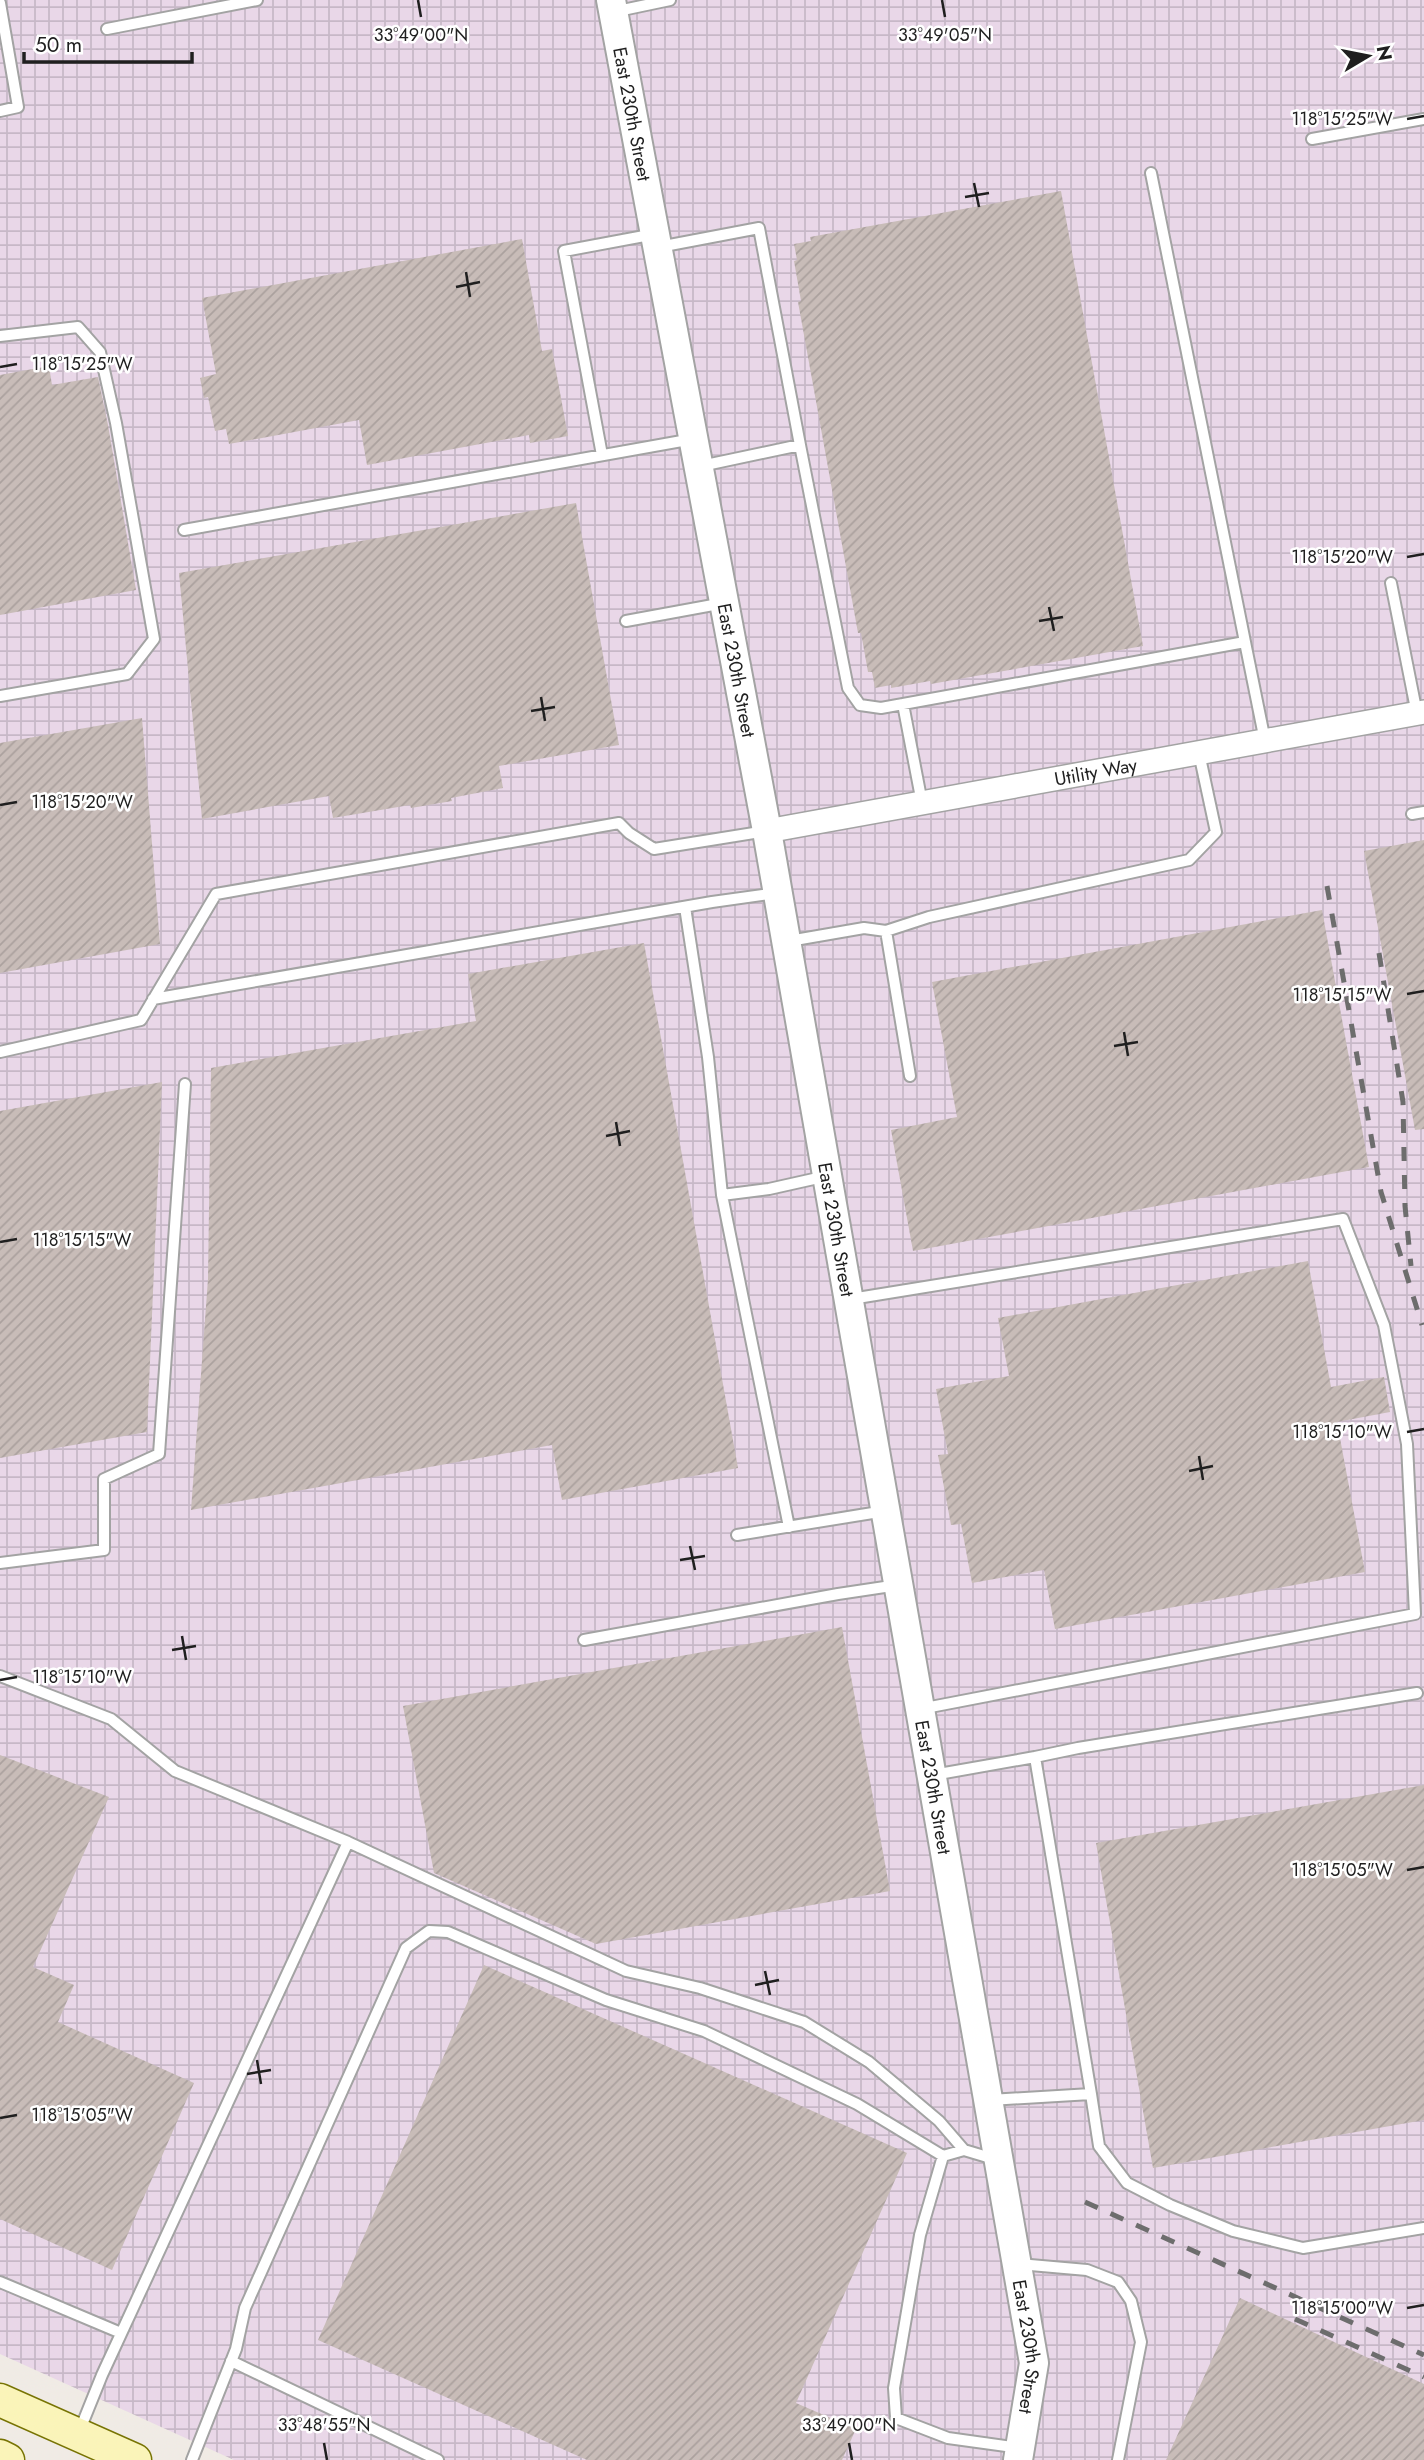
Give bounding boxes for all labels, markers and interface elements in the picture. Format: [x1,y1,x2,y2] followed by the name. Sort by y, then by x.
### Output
[24,21,192,65] scale bar
[1333,21,1403,91] north arrow
[374,22,468,48] text: 33°49'00"N
[898,22,992,48] text: 33°49'05"N
[35,30,82,60] text: 50 m
[1370,43,1399,63] text: N
[607,45,658,184] street label: East 230th Street
[1292,106,1393,132] text: 118°15'25"W
[32,351,133,377] text: 118°15'25"W
[1291,544,1393,570] text: 118°15'20"W
[711,601,763,740] street label: East 230th Street
[1052,751,1140,792] street label: Utility Way
[31,789,133,815] text: 118°15'20"W
[1293,982,1392,1008] text: 118°15'15"W
[811,1160,861,1299] street label: East 230th Street
[33,1227,132,1253] text: 118°15'15"W
[1292,1419,1392,1445] text: 118°15'10"W
[32,1664,132,1690] text: 118°15'10"W
[909,1718,959,1857] street label: East 230th Street
[1291,1857,1393,1883] text: 118°15'05"W
[31,2102,133,2128] text: 118°15'05"W
[1006,2277,1047,2416] street label: East 230th Street
[1291,2295,1393,2321] text: 118°15'00"W
[278,2412,370,2438] text: 33°48'55"N
[802,2412,896,2438] text: 33°49'00"N

